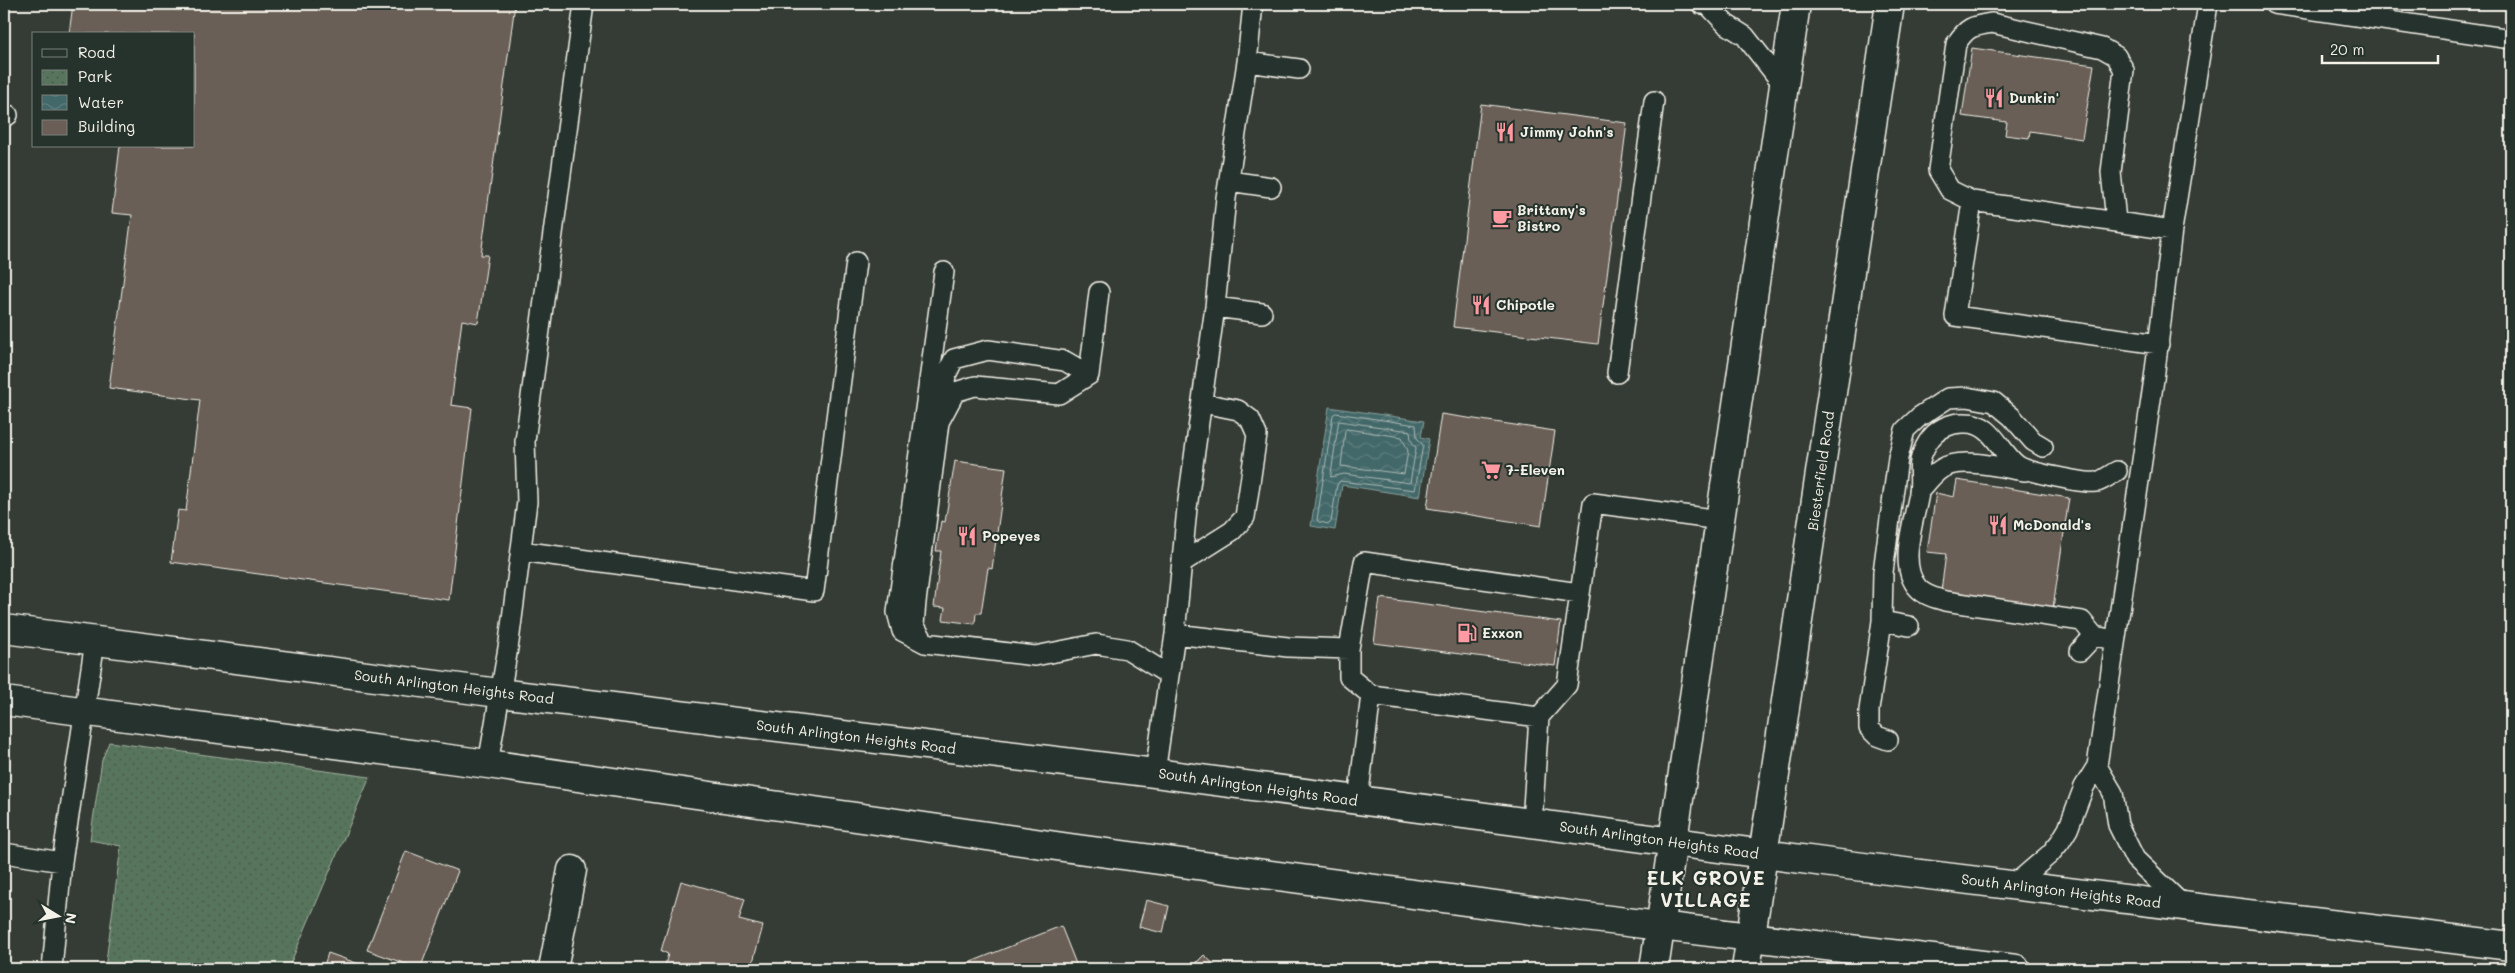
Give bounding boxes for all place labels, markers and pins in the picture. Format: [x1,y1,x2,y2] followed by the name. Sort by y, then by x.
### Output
[1983,87,2005,109] restaurant icon: Dunkin'
[2009,88,2059,107] place label: Dunkin'
[1494,121,1516,143] restaurant icon: Jimmy John's
[1520,122,1614,141] place label: Jimmy John's
[1517,200,1586,235] place label: Brittany's Bistro
[1491,207,1513,229] cafe icon: Brittany's Bistro
[1470,294,1492,316] restaurant icon: Chipotle
[1496,295,1555,314] place label: Chipotle
[1480,459,1502,481] supermarket icon: 7-Eleven
[1506,460,1565,479] place label: 7-Eleven
[1987,514,2009,536] restaurant icon: McDonald's
[2013,515,2091,534] place label: McDonald's
[956,525,978,547] restaurant icon: Popeyes
[982,526,1040,545] place label: Popeyes
[1456,622,1478,644] fuel station icon: Exxon
[1482,623,1522,642] place label: Exxon

